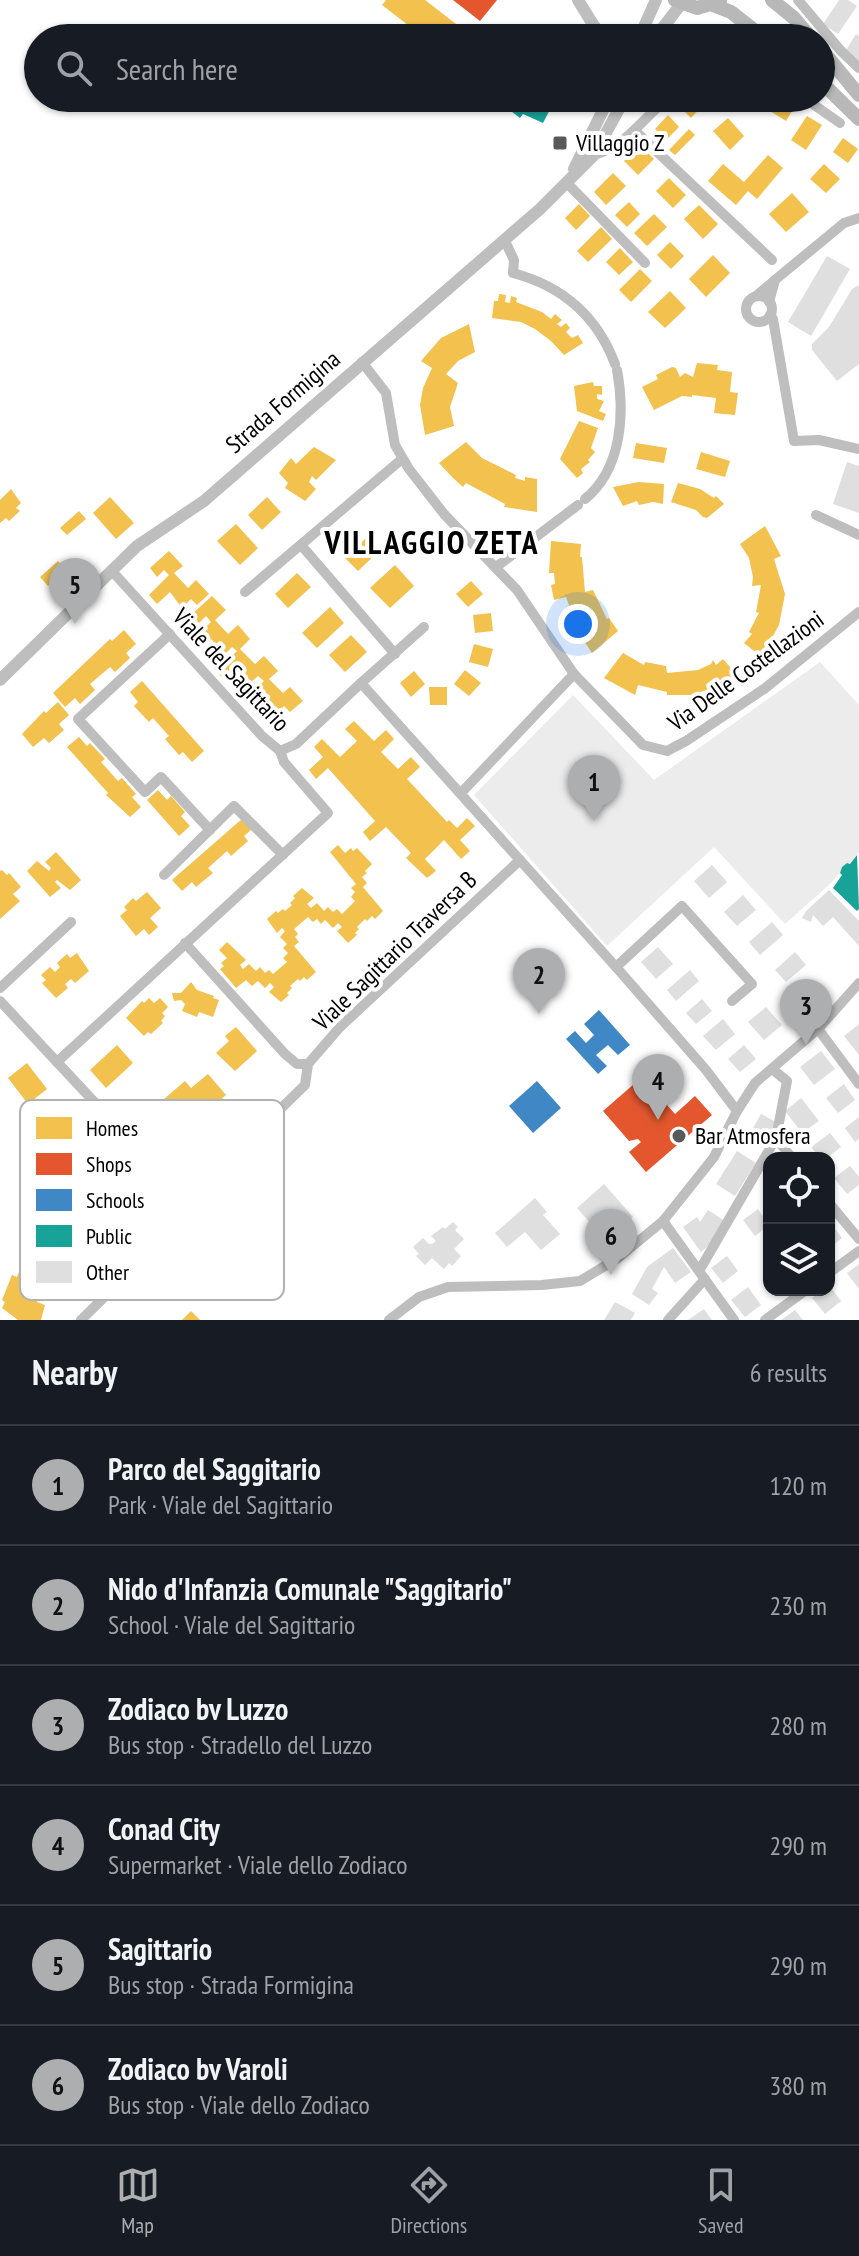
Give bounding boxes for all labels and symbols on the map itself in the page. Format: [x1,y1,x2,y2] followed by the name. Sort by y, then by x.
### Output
[575,127,665,158] place label: Villaggio Z
[551,134,569,152] marker: Villaggio Z
[219,343,346,460] street label: Strada Formigina
[324,521,539,563] district label: VILLAGGIO ZETA
[49,558,101,624] pin: 5
[166,601,297,738] street label: Viale del Sagittario
[558,604,598,644] your location
[661,604,830,738] street label: Via Delle Costellazioni
[568,755,620,821] pin: 1
[305,864,483,1038] street label: Viale Sagittario Traversa B
[513,948,565,1014] pin: 2
[780,979,832,1045] pin: 3
[632,1054,684,1120] pin: 4
[20,1100,284,1300] legend
[86,1114,138,1142] text: Homes
[695,1120,811,1151] place label: Bar Atmosfera
[670,1127,688,1145] marker: Bar Atmosfera
[86,1150,132,1178] text: Shops
[86,1186,145,1214] text: Schools
[585,1209,637,1275] pin: 6
[86,1222,132,1250] text: Public
[86,1258,129,1286] text: Other

